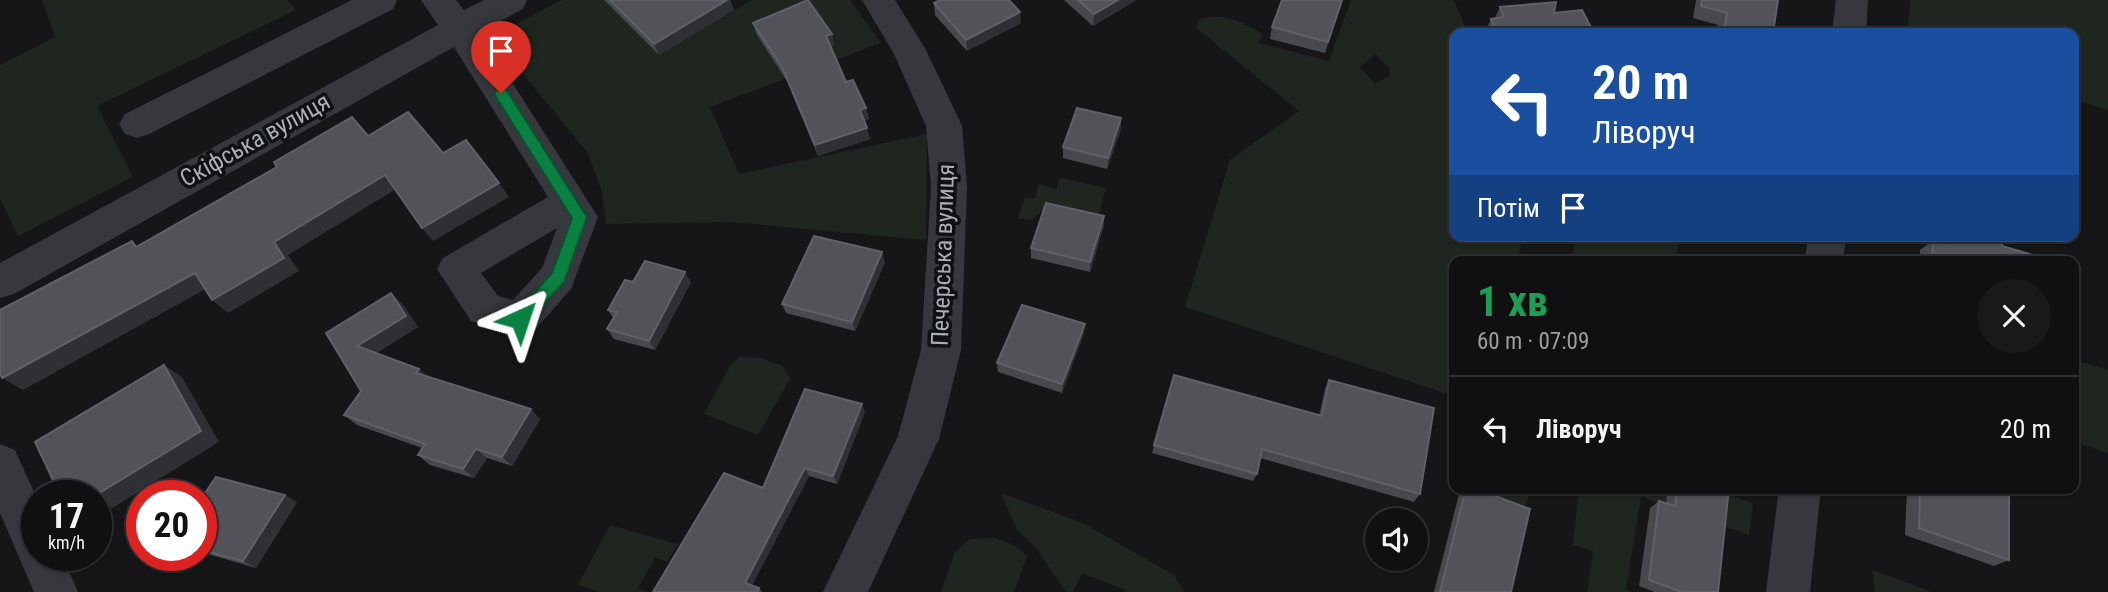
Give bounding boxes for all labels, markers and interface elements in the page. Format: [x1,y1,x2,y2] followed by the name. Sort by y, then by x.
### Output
[471,21,531,93] pin
[482,32,520,70] icon: arrive
[1592,54,1689,111] text: 20 m
[1477,56,1568,147] icon: left
[175,87,335,193] street label: Скіфська вулиця
[1592,113,1696,151] text: Ліворуч
[926,164,960,346] street label: Печерська вулиця
[1554,189,1592,227] icon: arrive
[1477,193,1540,223] text: Потім
[1477,277,1548,326] text: 1 хв
[1977,279,2051,353] button: close
[483,282,557,356] position arrow
[1477,328,1589,355] text: 60 m · 07:09
[1477,410,1515,448] icon: left
[1536,414,1621,444] text: Ліворуч
[2000,414,2051,444] text: 20 m
[126,480,217,571] speed limit sign: 20
[49,496,84,537] text: 17
[1365,508,1428,571] map controls
[1365,508,1428,571] button: sound
[48,532,85,553] text: km/h

